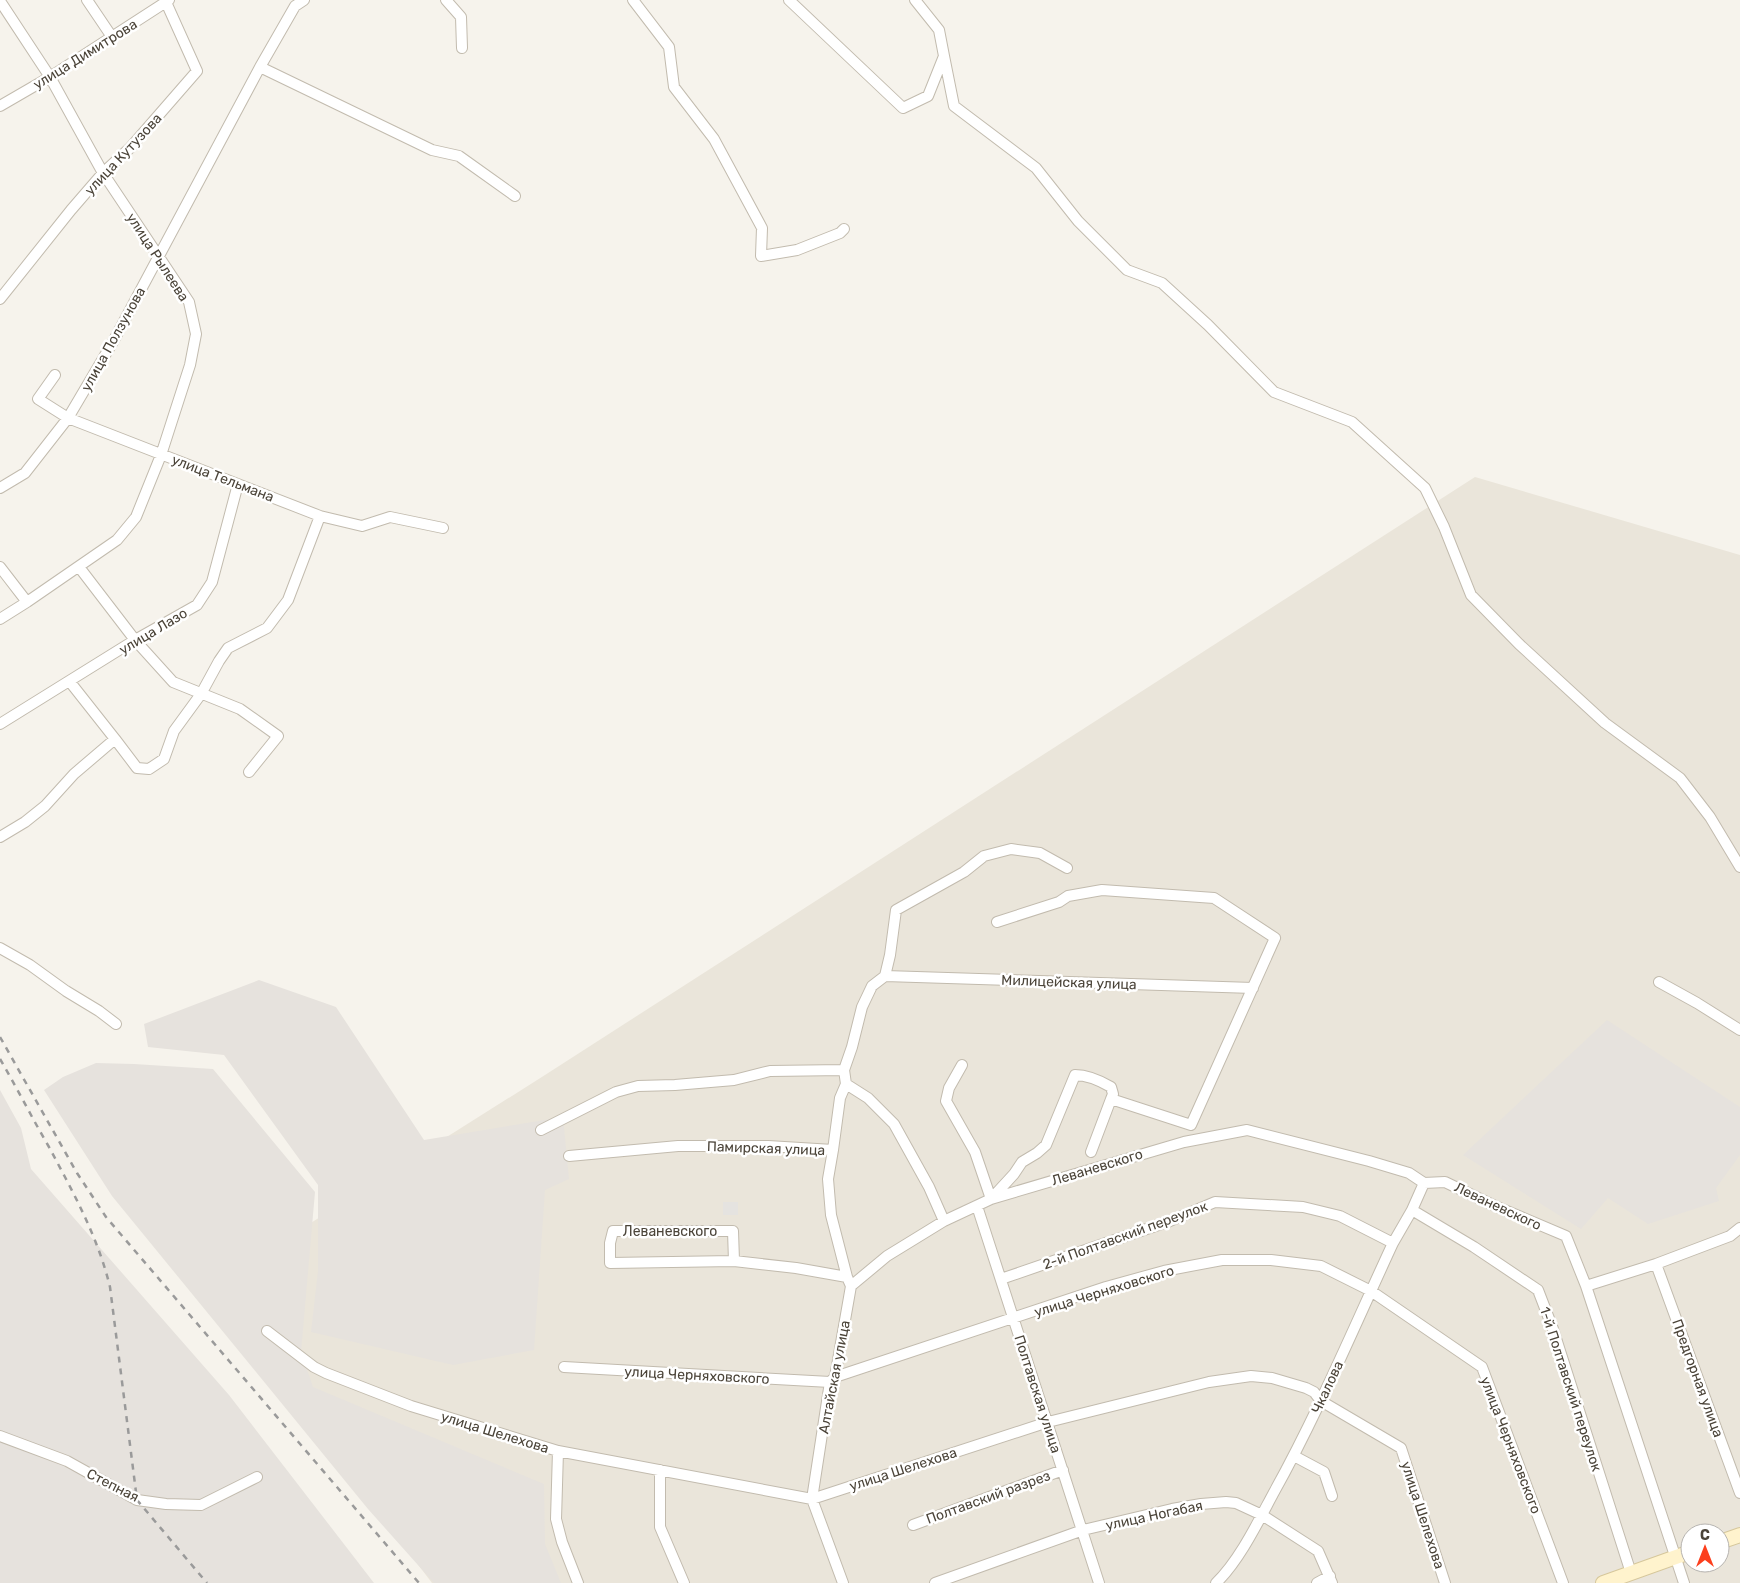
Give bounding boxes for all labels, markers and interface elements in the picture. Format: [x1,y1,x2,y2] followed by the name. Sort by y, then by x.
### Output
[30,16,140,93] street label: улица Димитрова
[81,110,165,199] street label: улица Кутузова
[123,210,192,305] street label: улица Рылеева
[78,284,149,394] street label: улица Ползунова
[169,451,276,506] street label: улица Тельмана
[116,604,190,658] street label: улица Лазо
[1001,972,1137,993] street label: Милицейская улица
[707,1138,825,1159] street label: Памирская улица
[1050,1146,1145,1189] street label: Леваневского
[1451,1179,1544,1234] street label: Леваневского
[1040,1198,1210,1273] street label: 2-й Полтавский переулок
[623,1223,717,1240] street label: Леваневского
[1032,1262,1176,1321] street label: улица Черняховского
[1536,1305,1605,1474] street label: 1-й Полтавский переулок
[1668,1317,1727,1440] street label: Предгорная улица
[815,1319,854,1435] street label: Алтайская улица
[1010,1333,1065,1455] street label: Полтавская улица
[1308,1358,1347,1416] street label: Чкалова
[624,1363,770,1388] street label: улица Черняховского
[1477,1374,1545,1516] street label: улица Черняховского
[439,1408,551,1457] street label: улица Шелехова
[847,1444,959,1495] street label: улица Шелехова
[1397,1459,1448,1571] street label: улица Шелехова
[84,1465,142,1506] street label: Степная
[924,1467,1053,1528] street label: Полтавский разрез
[1104,1497,1204,1534] street label: улица Ногабая
[1680,1523,1730,1573] north arrow
[1700,1527,1710,1544] text: С

